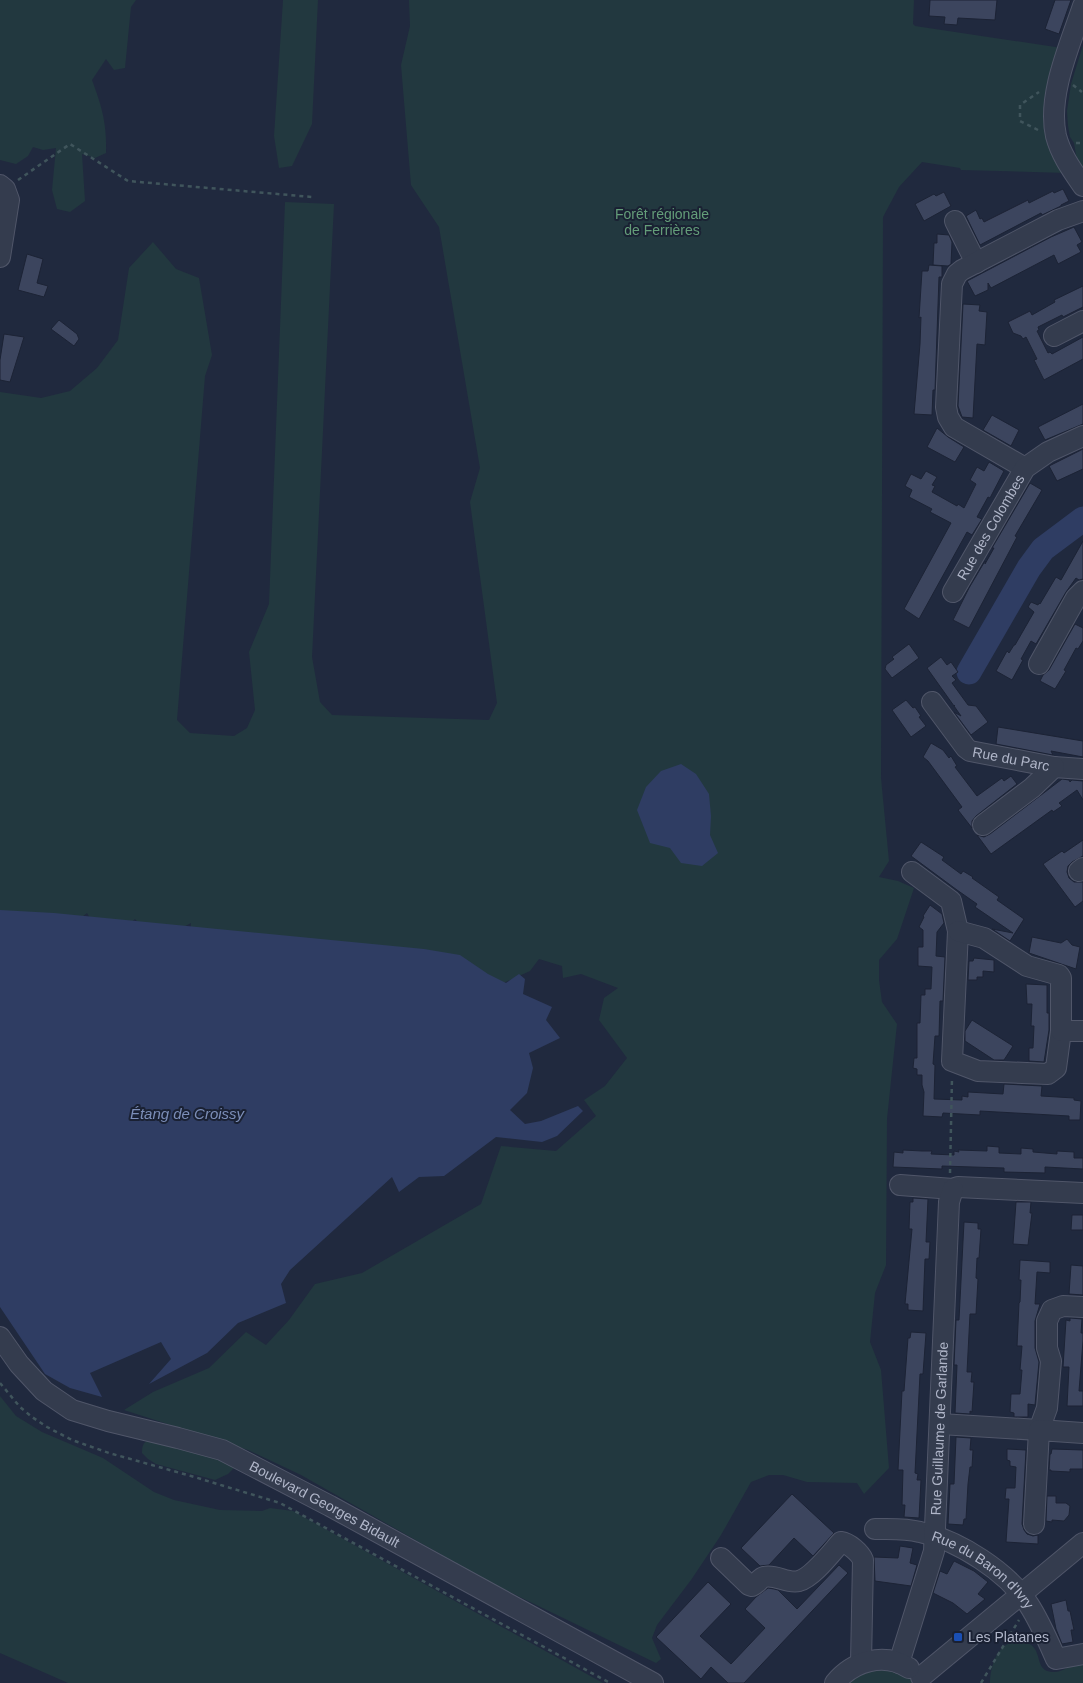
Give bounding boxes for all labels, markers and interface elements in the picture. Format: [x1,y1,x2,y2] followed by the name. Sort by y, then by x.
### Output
[615,206,709,238] park label: Forêt régionale de Ferrières
[954,472,1028,583] street label: Rue des Colombes
[971,744,1051,774] street label: Rue du Parc
[130,1105,246,1122] water label: Étang de Croissy
[928,1341,951,1516] street label: Rue Guillaume de Garlande
[247,1458,402,1551] street label: Boulevard Georges Bidault
[930,1528,1037,1612] street label: Rue du Baron d'Ivry
[968,1629,1049,1645] place label: Les Platanes
[952,1631,964,1643] marker: Les Platanes

